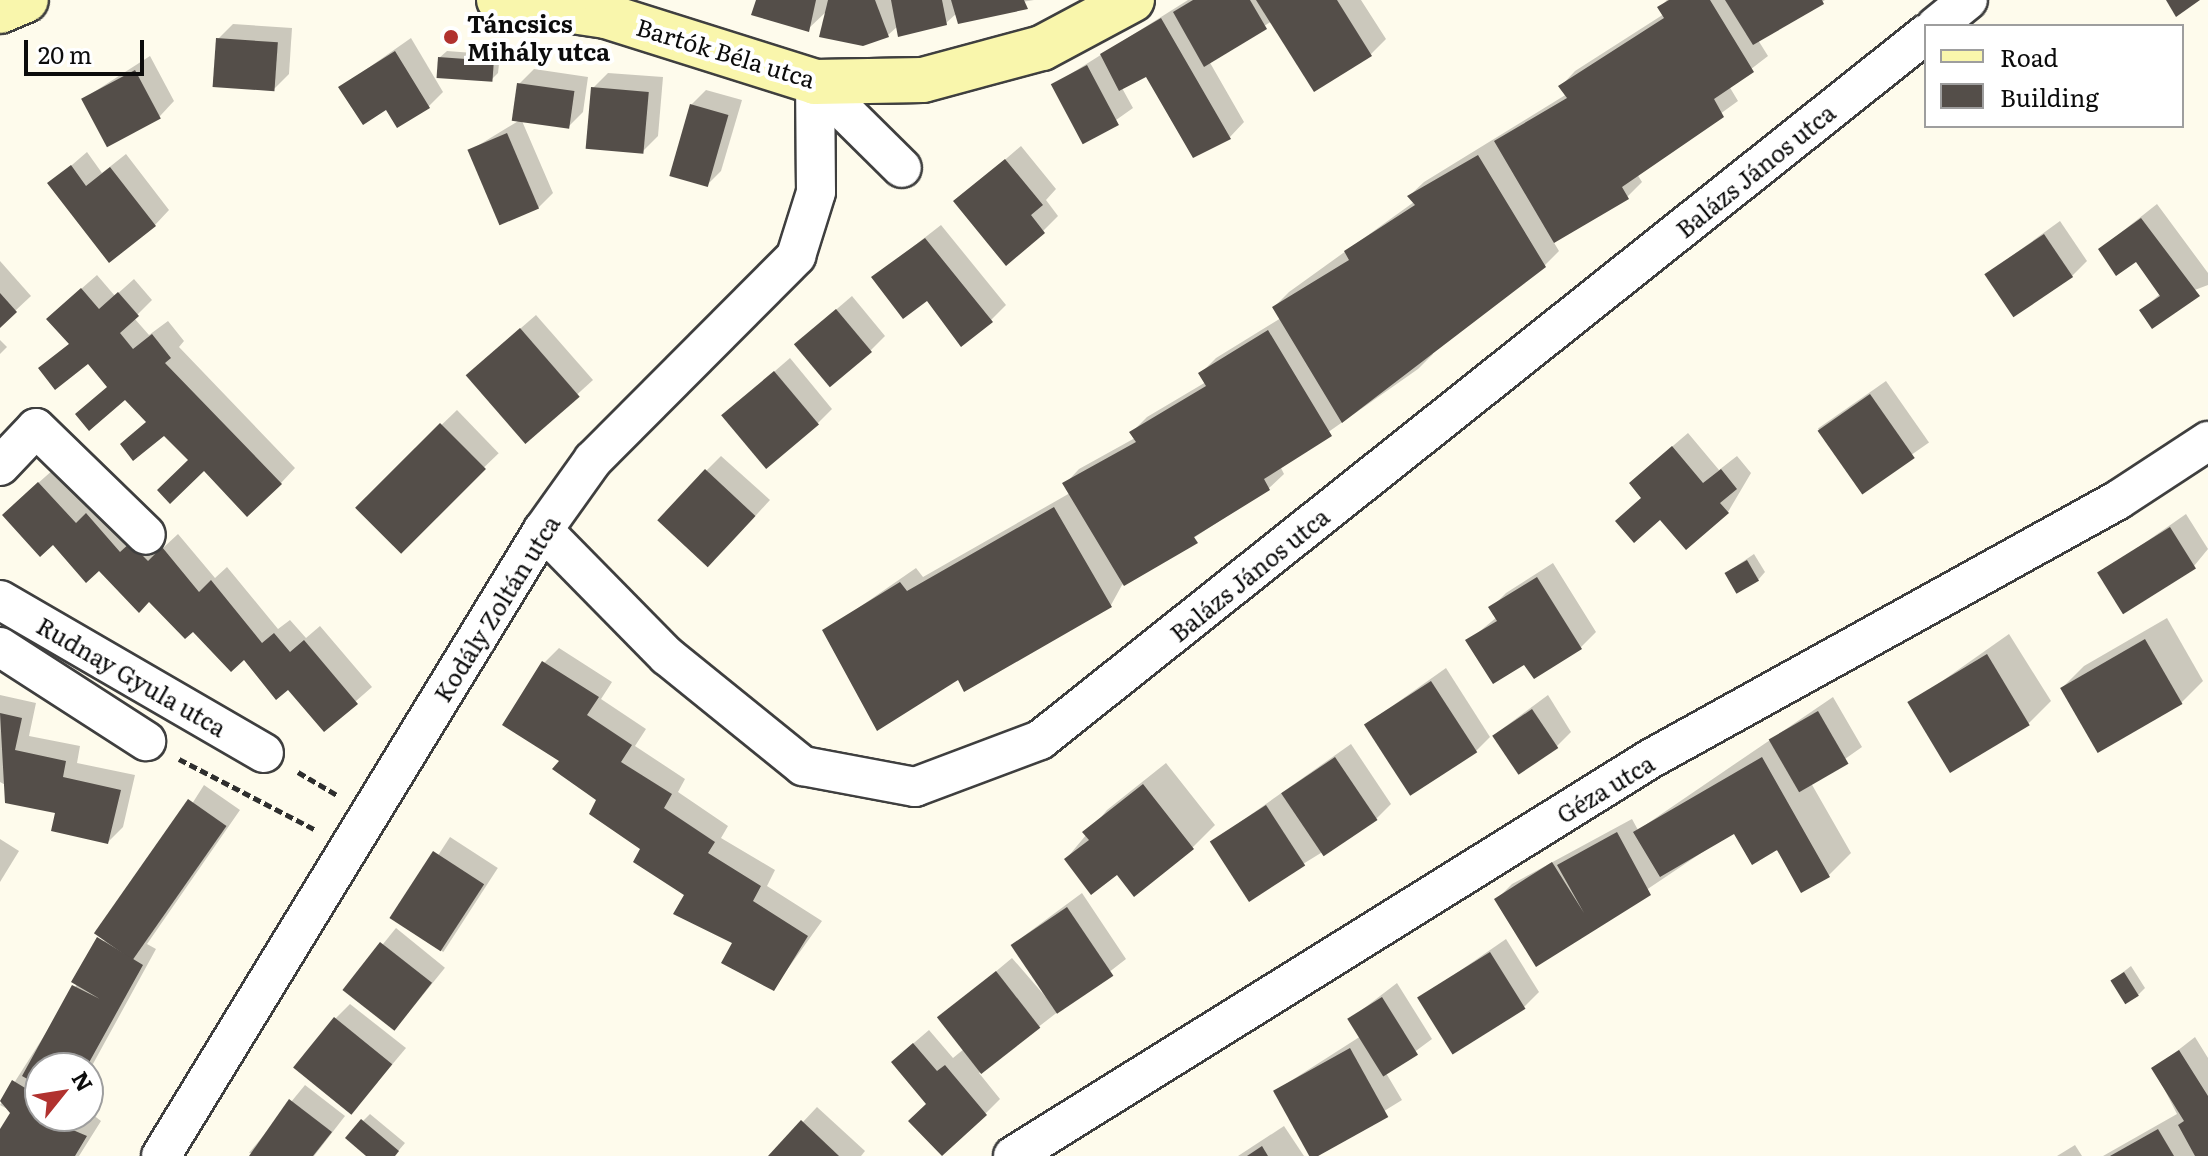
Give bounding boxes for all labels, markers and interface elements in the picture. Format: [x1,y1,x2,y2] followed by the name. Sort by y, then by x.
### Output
[467,9,610,65] place label: Táncsics Mihály utca
[633,11,819,93] street label: Bartók Béla utca
[28,24,148,74] scale bar
[1924,24,2184,128] legend
[442,28,460,46] marker: Táncsics Mihály utca
[38,36,92,71] text: 20 m
[2000,39,2058,74] text: Road
[2000,79,2099,114] text: Building
[1670,97,1840,243] street label: Balázs János utca
[1164,501,1334,647] street label: Balázs János utca
[427,510,565,706] street label: Kodály Zoltán utca
[32,610,232,742] street label: Rudnay Gyula utca
[1551,748,1659,828] street label: Géza utca
[24,1052,104,1132] north arrow
[65,1065,102,1097] text: N

